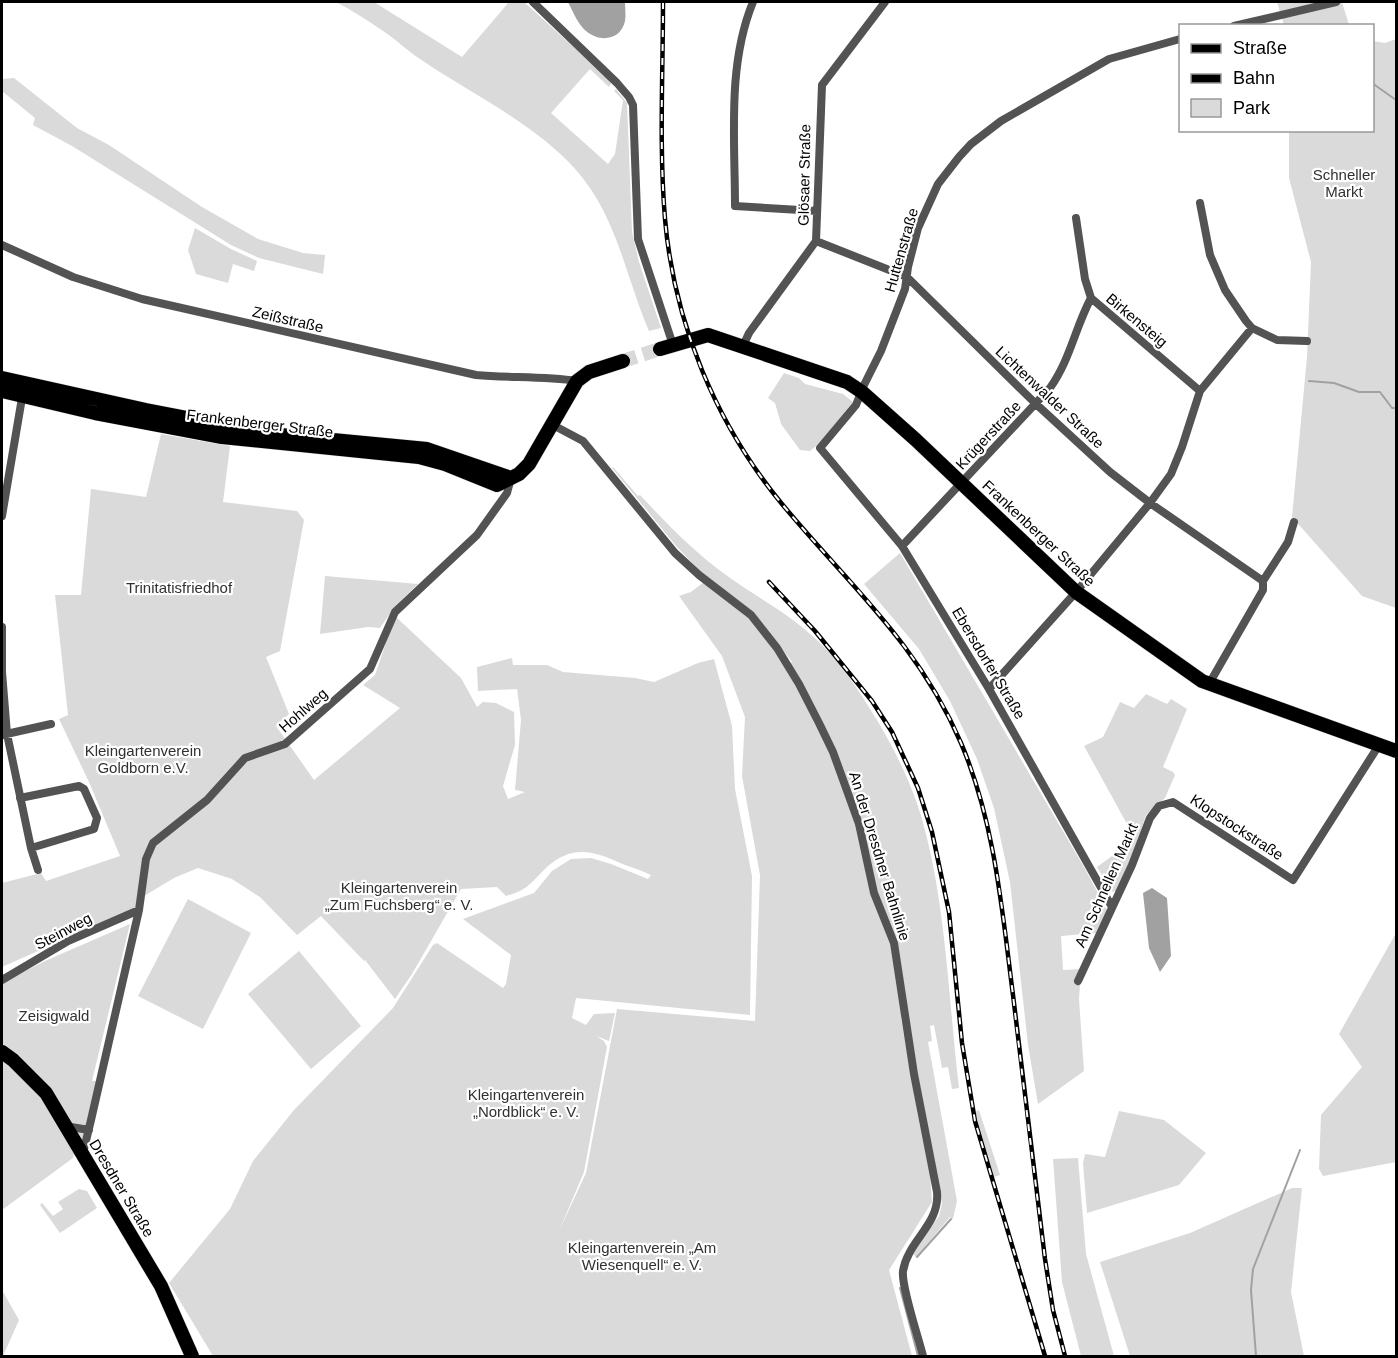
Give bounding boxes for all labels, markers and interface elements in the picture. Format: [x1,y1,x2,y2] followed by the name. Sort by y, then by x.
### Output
[1179,24,1374,132] legend
[1233,38,1287,58] text: Straße
[1233,68,1275,88] text: Bahn
[1233,98,1271,118] text: Park
[795,124,813,226] street label: Glösaer Straße
[1313,166,1375,200] park label: Schneller Markt
[881,206,921,294] street label: Huttenstraße
[1103,290,1171,350] street label: Birkensteig
[251,303,325,335] street label: Zeißstraße
[992,342,1108,452] street label: Lichtenwalder Straße
[952,397,1024,473] street label: Krügerstraße
[186,406,334,440] street label: Frankenberger Straße
[979,476,1099,590] street label: Frankenberger Straße
[126,579,233,596] park label: Trinitatisfriedhof
[949,604,1029,722] street label: Ebersdorfer Straße
[275,684,331,736] street label: Hohlweg
[85,742,201,776] park label: Kleingartenverein Goldborn e.V.
[846,769,914,943] street label: An der Dresdner Bahnlinie
[1187,791,1287,863] street label: Klopstockstraße
[1071,819,1141,950] street label: Am Schnellen Markt
[325,879,473,913] park label: Kleingartenverein „Zum Fuchsberg“ e. V.
[32,909,94,953] street label: Steinweg
[19,1007,89,1024] park label: Zeisigwald
[468,1086,584,1120] park label: Kleingartenverein „Nordblick“ e. V.
[86,1136,158,1240] street label: Dresdner Straße
[568,1239,716,1273] park label: Kleingartenverein „Am Wiesenquell“ e. V.

